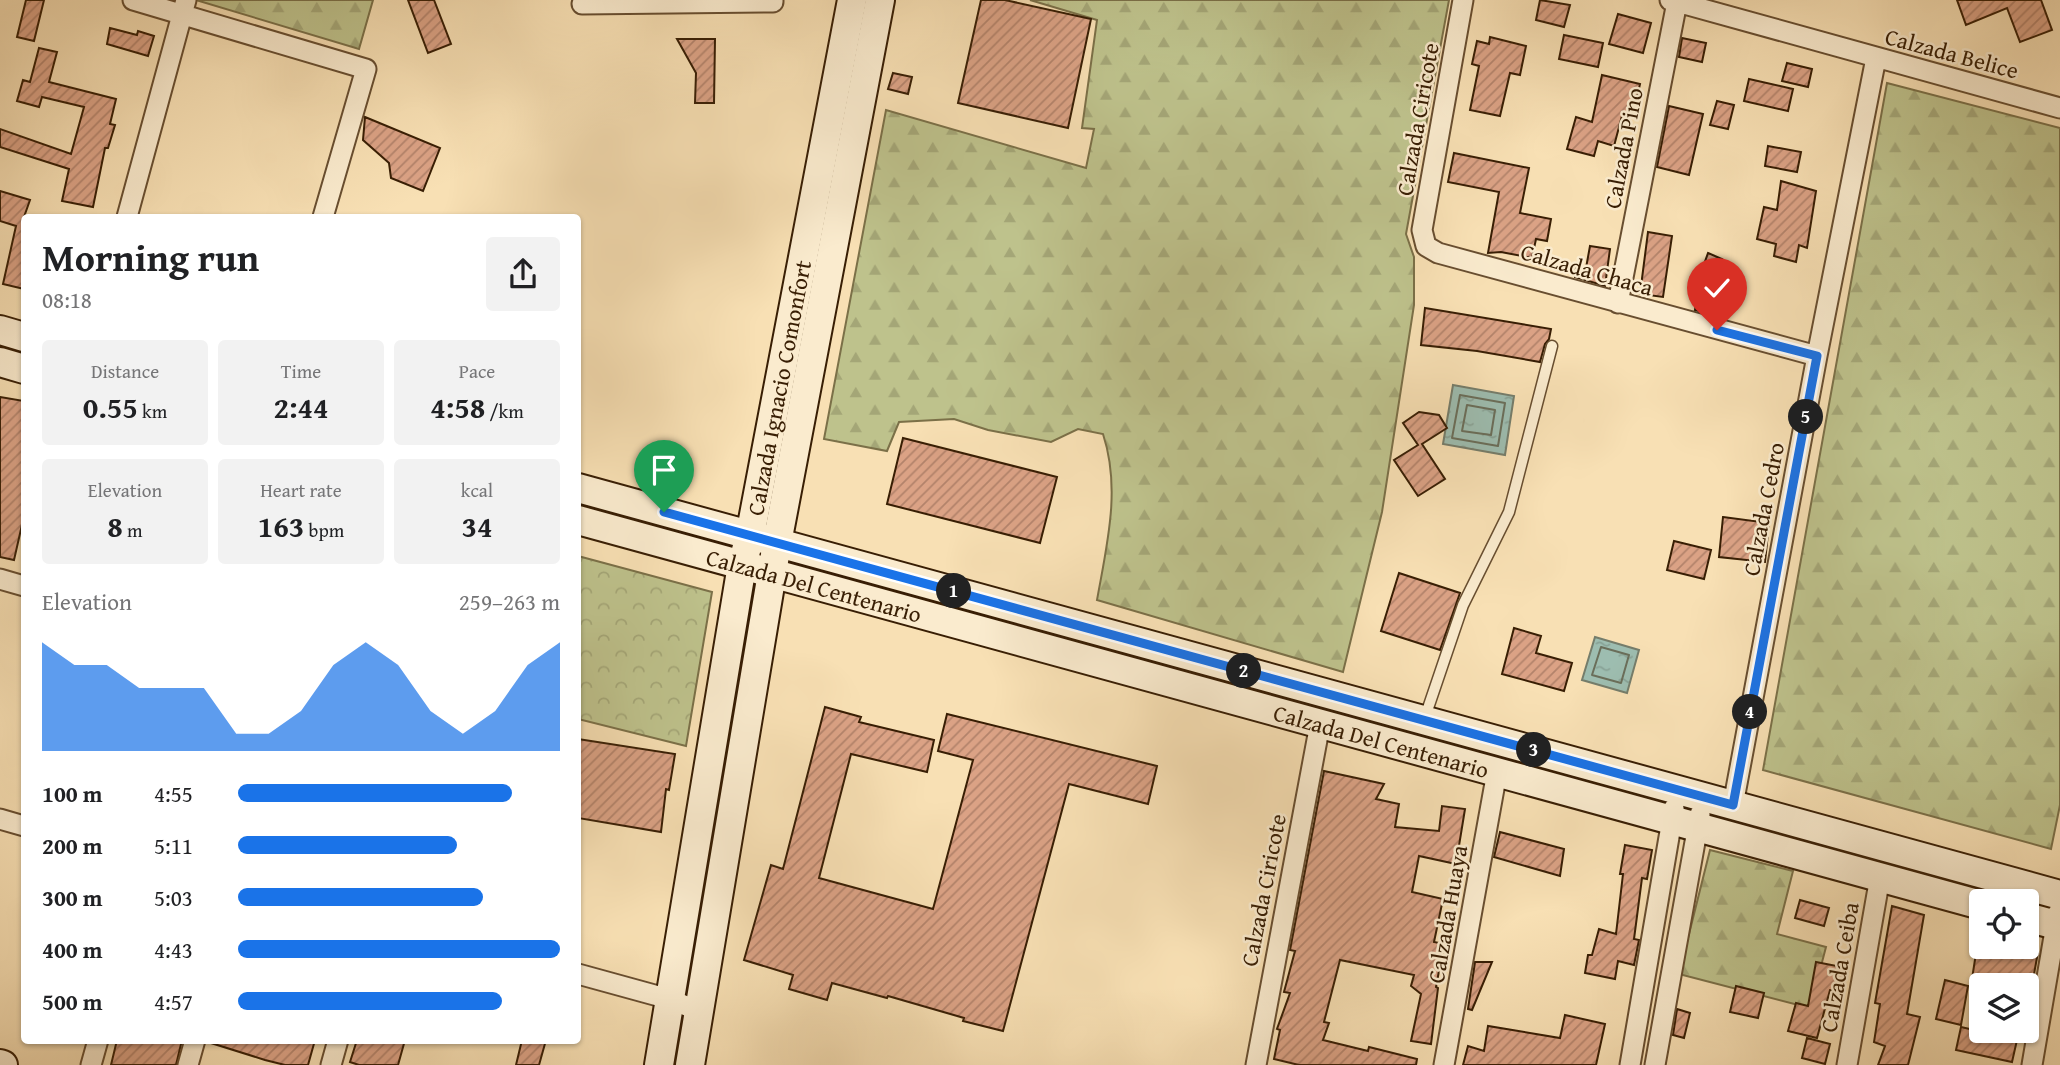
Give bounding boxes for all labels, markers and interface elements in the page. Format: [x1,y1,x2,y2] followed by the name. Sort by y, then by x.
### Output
[1882,19,2022,87] street label: Calzada Belice
[1387,40,1447,198] street label: Calzada Ciricote
[1595,85,1651,211] street label: Calzada Pino
[42,229,259,285] text: Morning run
[1517,234,1657,304] street label: Calzada Chaca
[486,237,560,311] button: share
[738,257,819,518] street label: Calzada Ignacio Comonfort
[1687,258,1747,330] pin
[1698,269,1736,307] icon: check
[42,283,92,316] text: 08:18
[91,357,159,385] text: Distance
[281,357,321,385] text: Time
[459,357,495,385] text: Pace
[83,385,138,429] text: 0.55
[273,385,329,429] text: 2:44
[430,385,485,429] text: 4:58
[138,397,167,425] text: km
[485,397,524,425] text: /km
[1788,400,1824,434] pin: 5
[1801,402,1810,430] text: 5
[1734,439,1792,579] street label: Calzada Cedro
[634,440,694,512] pin
[645,451,683,489] icon: arrive
[88,476,162,504] text: Elevation
[260,476,342,504] text: Heart rate
[461,476,493,504] text: kcal
[107,504,123,548] text: 8
[258,504,304,548] text: 163
[461,504,493,548] text: 34
[123,516,143,544] text: m
[304,516,344,544] text: bpm
[703,540,926,630] street label: Calzada Del Centenario
[936,574,972,608] pin: 1
[949,576,958,604] text: 1
[42,585,132,618] text: Elevation
[459,585,560,618] text: 259–263 m
[1226,654,1262,688] pin: 2
[1239,656,1248,684] text: 2
[1732,694,1768,730] pin: 4
[1270,695,1493,786] street label: Calzada Del Centenario
[1745,697,1754,725] text: 4
[1516,732,1552,768] pin: 3
[1529,735,1538,763] text: 3
[42,777,103,810] text: 100 m
[154,777,193,810] text: 4:55
[1232,811,1294,969] street label: Calzada Ciricote
[42,829,103,862] text: 200 m
[154,829,193,862] text: 5:11
[1419,842,1475,986] street label: Calzada Huaya
[42,881,103,914] text: 300 m
[154,881,193,914] text: 5:03
[1969,889,2039,1043] map controls
[1969,889,2039,959] button: locate
[1811,899,1867,1035] street label: Calzada Ceiba
[42,933,103,966] text: 400 m
[154,933,193,966] text: 4:43
[1969,973,2039,1043] button: layers
[42,985,103,1018] text: 500 m
[154,985,193,1018] text: 4:57

